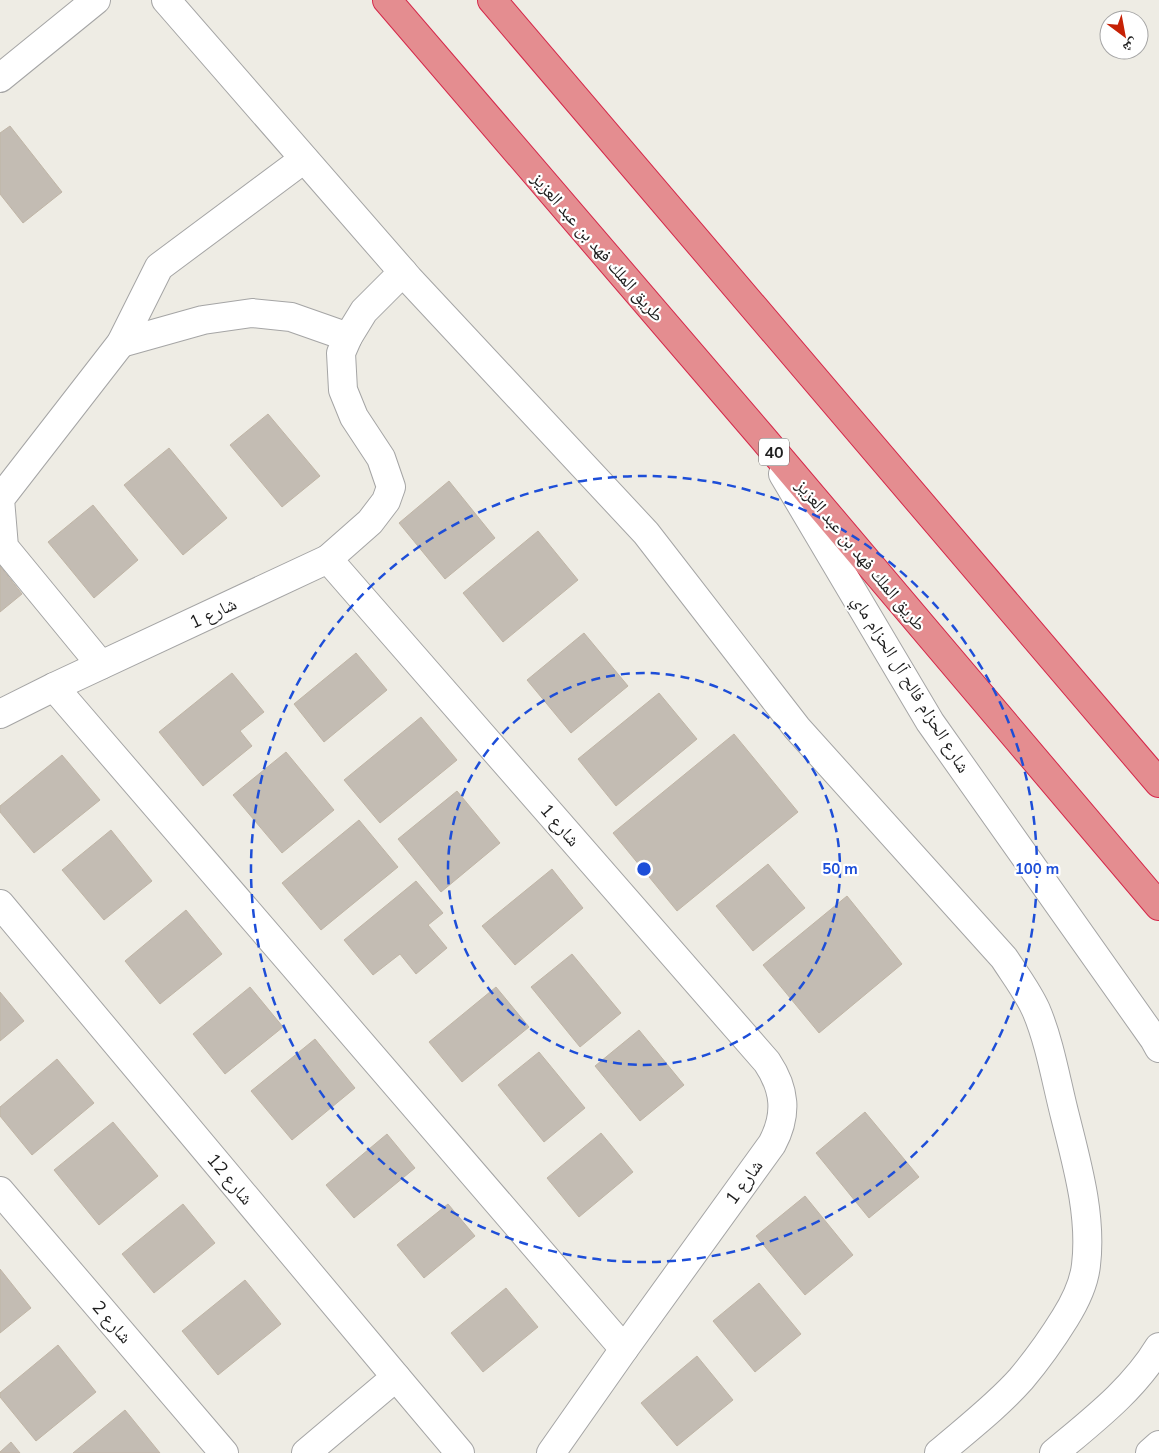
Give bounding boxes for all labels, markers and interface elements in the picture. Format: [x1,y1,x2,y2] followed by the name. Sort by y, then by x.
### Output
[1099,10,1149,60] north arrow
[1120,34,1142,58] text: ش
[526,166,670,326] street label: طريق الملك فهد بن عبد العزيز
[759,438,789,466] road number: 40
[790,473,932,635] street label: طريق الملك فهد بن عبد العزيز
[844,591,976,779] street label: شارع الحزام فالح آل الحزام ماي
[185,592,240,633] street label: شارع 1
[535,798,585,851] street label: شارع 1
[822,859,858,878] text: 50 m
[1015,859,1059,878] text: 100 m
[635,860,653,878] centre of rings
[202,1148,259,1209] street label: شارع 12
[720,1155,768,1209] street label: شارع 1
[87,1295,137,1348] street label: شارع 2

